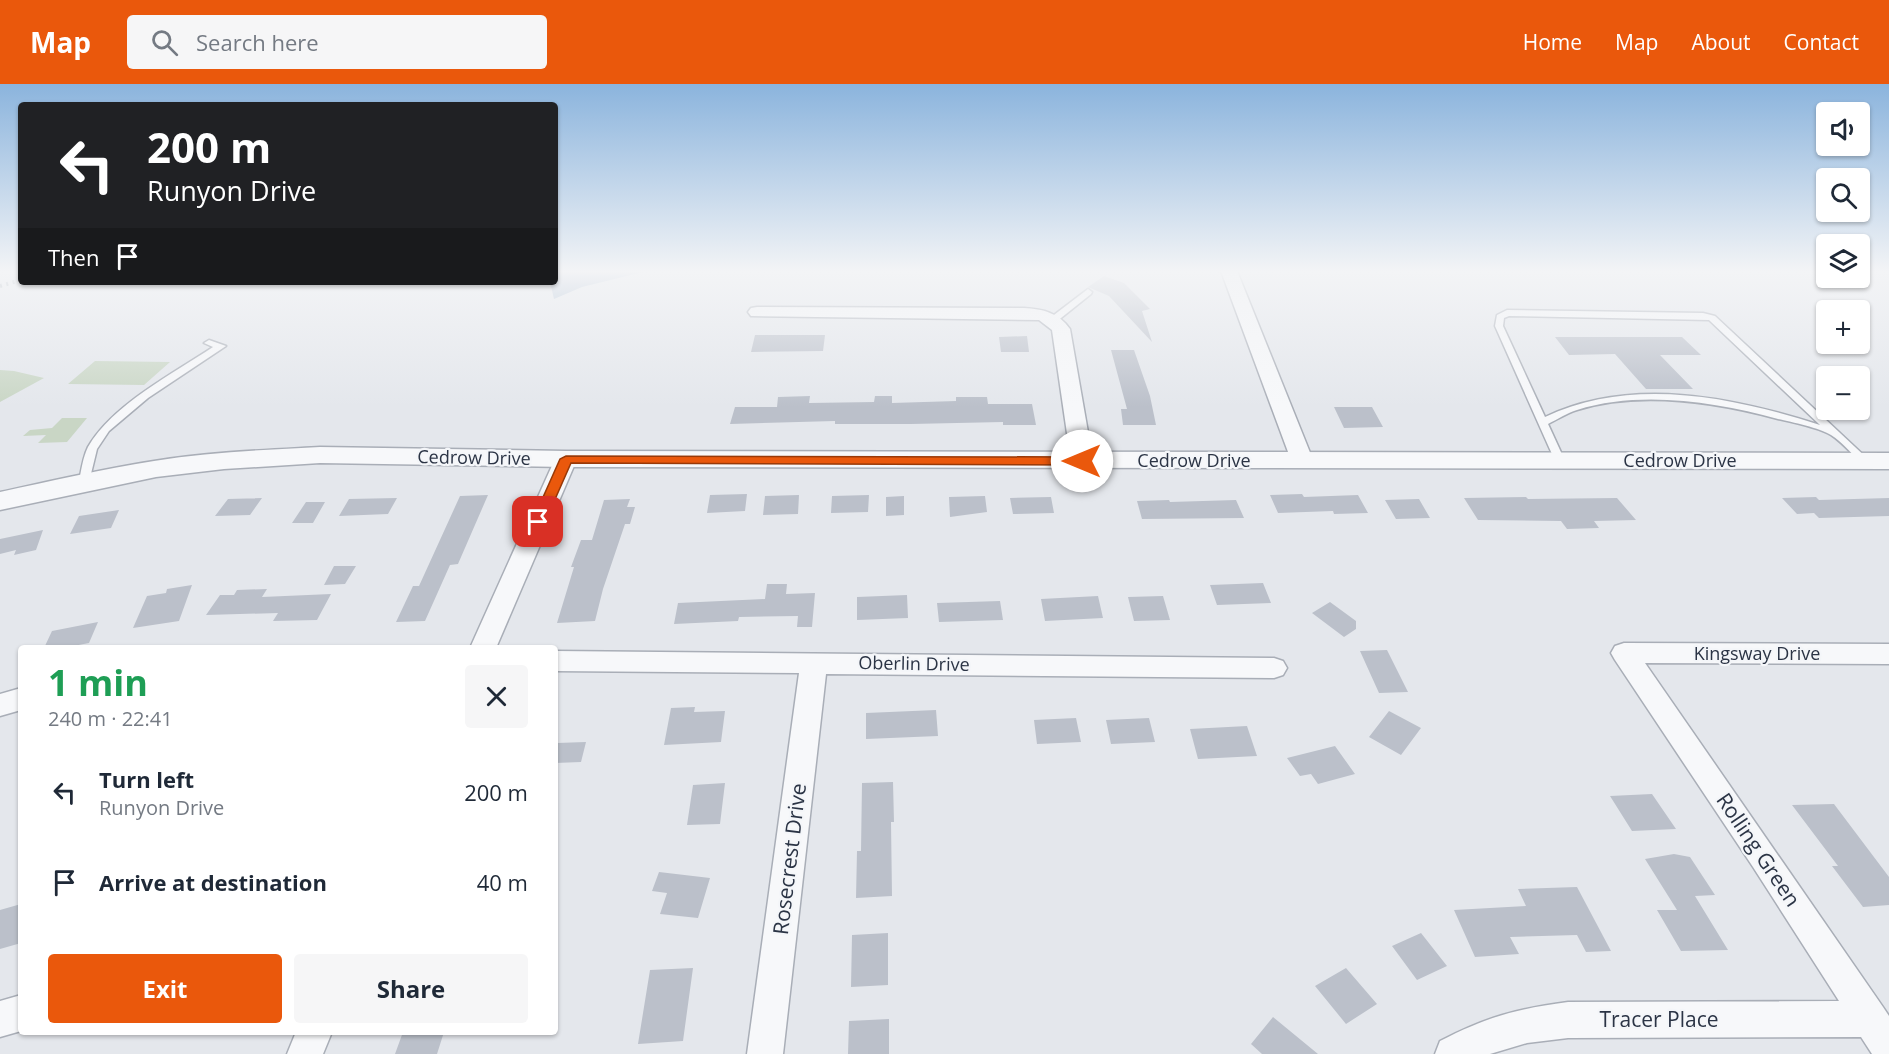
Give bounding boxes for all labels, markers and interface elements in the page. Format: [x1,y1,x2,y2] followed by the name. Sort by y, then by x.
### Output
[127,15,547,69] search box
[30,23,91,61] text: Map
[148,26,181,59] icon: search
[196,27,319,57] text: Search here
[1523,28,1582,56] text: Home
[1615,28,1658,56] text: Map
[1691,28,1751,56] text: About
[1784,28,1859,56] text: Contact
[1816,102,1870,420] map controls
[1816,102,1870,156] button: sound
[147,118,271,175] text: 200 m
[48,126,126,204] icon: left
[1816,168,1870,222] button: search
[147,172,316,209] text: Runyon Drive
[1816,234,1870,288] button: layers
[111,240,144,273] icon: arrive
[48,242,99,272] text: Then
[1816,300,1870,354] button: +
[1816,366,1870,420] button: −
[1050,429,1114,493] position arrow
[417,444,531,470] street label: Cedrow Drive
[1137,448,1251,472] street label: Cedrow Drive
[1623,448,1737,472] street label: Cedrow Drive
[512,496,563,547] pin
[521,505,554,538] icon: arrive
[1694,641,1820,665] street label: Kingsway Drive
[858,650,970,676] street label: Oberlin Drive
[48,658,148,707] text: 1 min
[465,665,528,728] button: close
[48,705,173,732] text: 240 m · 22:41
[99,764,194,794] text: Turn left
[48,776,81,809] icon: left
[464,777,528,807] text: 200 m
[766,782,812,936] street label: Rosecrest Drive
[1710,787,1807,912] street label: Rolling Green
[99,794,224,821] text: Runyon Drive
[48,866,81,899] icon: arrive
[99,867,327,897] text: Arrive at destination
[477,867,528,897] text: 40 m
[48,954,282,1023] button: Exit
[294,954,528,1023] button: Share
[1599,1005,1719,1033] street label: Tracer Place

